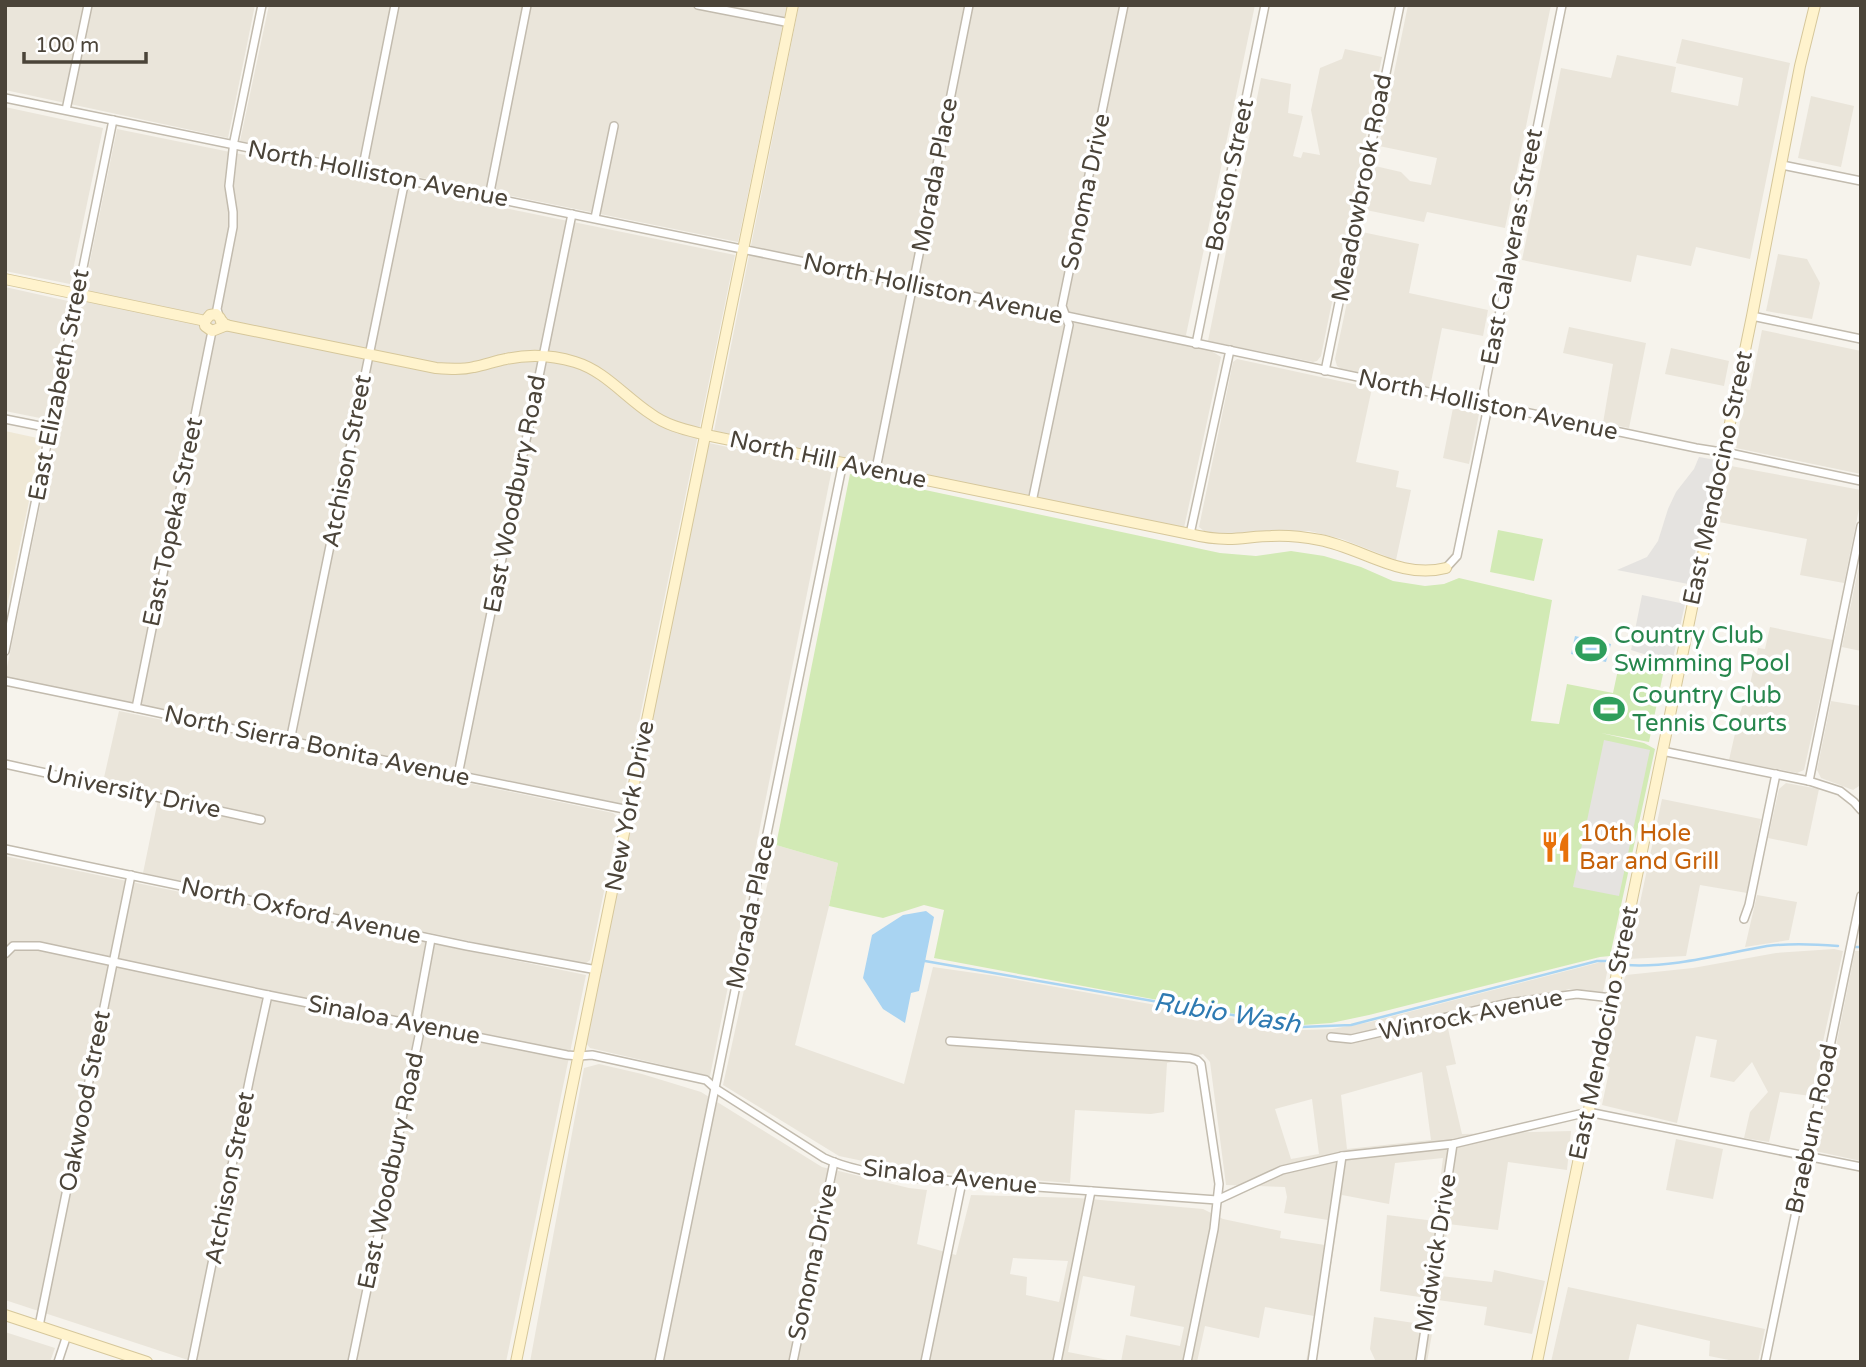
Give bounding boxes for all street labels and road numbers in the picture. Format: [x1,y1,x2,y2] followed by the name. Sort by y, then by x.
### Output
[1326,72,1398,304] street label: Meadowbrook Road
[906,95,964,255] street label: Morada Place
[1200,96,1260,254] street label: Boston Street
[1055,111,1117,273] street label: Sonoma Drive
[1475,126,1549,368] street label: East Calaveras Street
[245,135,511,213] street label: North Holliston Avenue
[800,247,1066,331] street label: North Holliston Avenue
[22,267,96,503] street label: East Elizabeth Street
[1677,348,1759,608] street label: East Mendocino Street
[1355,363,1621,447] street label: North Holliston Avenue
[316,372,378,550] street label: Atchison Street
[478,373,552,615] street label: East Woodbury Road
[137,415,209,629] street label: East Topeka Street
[727,425,929,495] street label: North Hill Avenue
[162,699,472,793] street label: North Sierra Bonita Avenue
[599,718,661,894] street label: New York Drive
[43,759,223,825] street label: University Drive
[721,832,781,992] street label: Morada Place
[178,871,424,951] street label: North Oxford Avenue
[1563,903,1645,1163] street label: East Mendocino Street
[1377,983,1565,1047] street label: Winrock Avenue
[305,989,483,1051] street label: Sinaloa Avenue
[53,1008,117,1194] street label: Oakwood Street
[1780,1041,1844,1217] street label: Braeburn Road
[352,1050,430,1292] street label: East Woodbury Road
[199,1089,261,1267] street label: Atchison Street
[862,1153,1038,1201] street label: Sinaloa Avenue
[1409,1172,1463,1334] street label: Midwick Drive
[782,1181,844,1343] street label: Sonoma Drive

